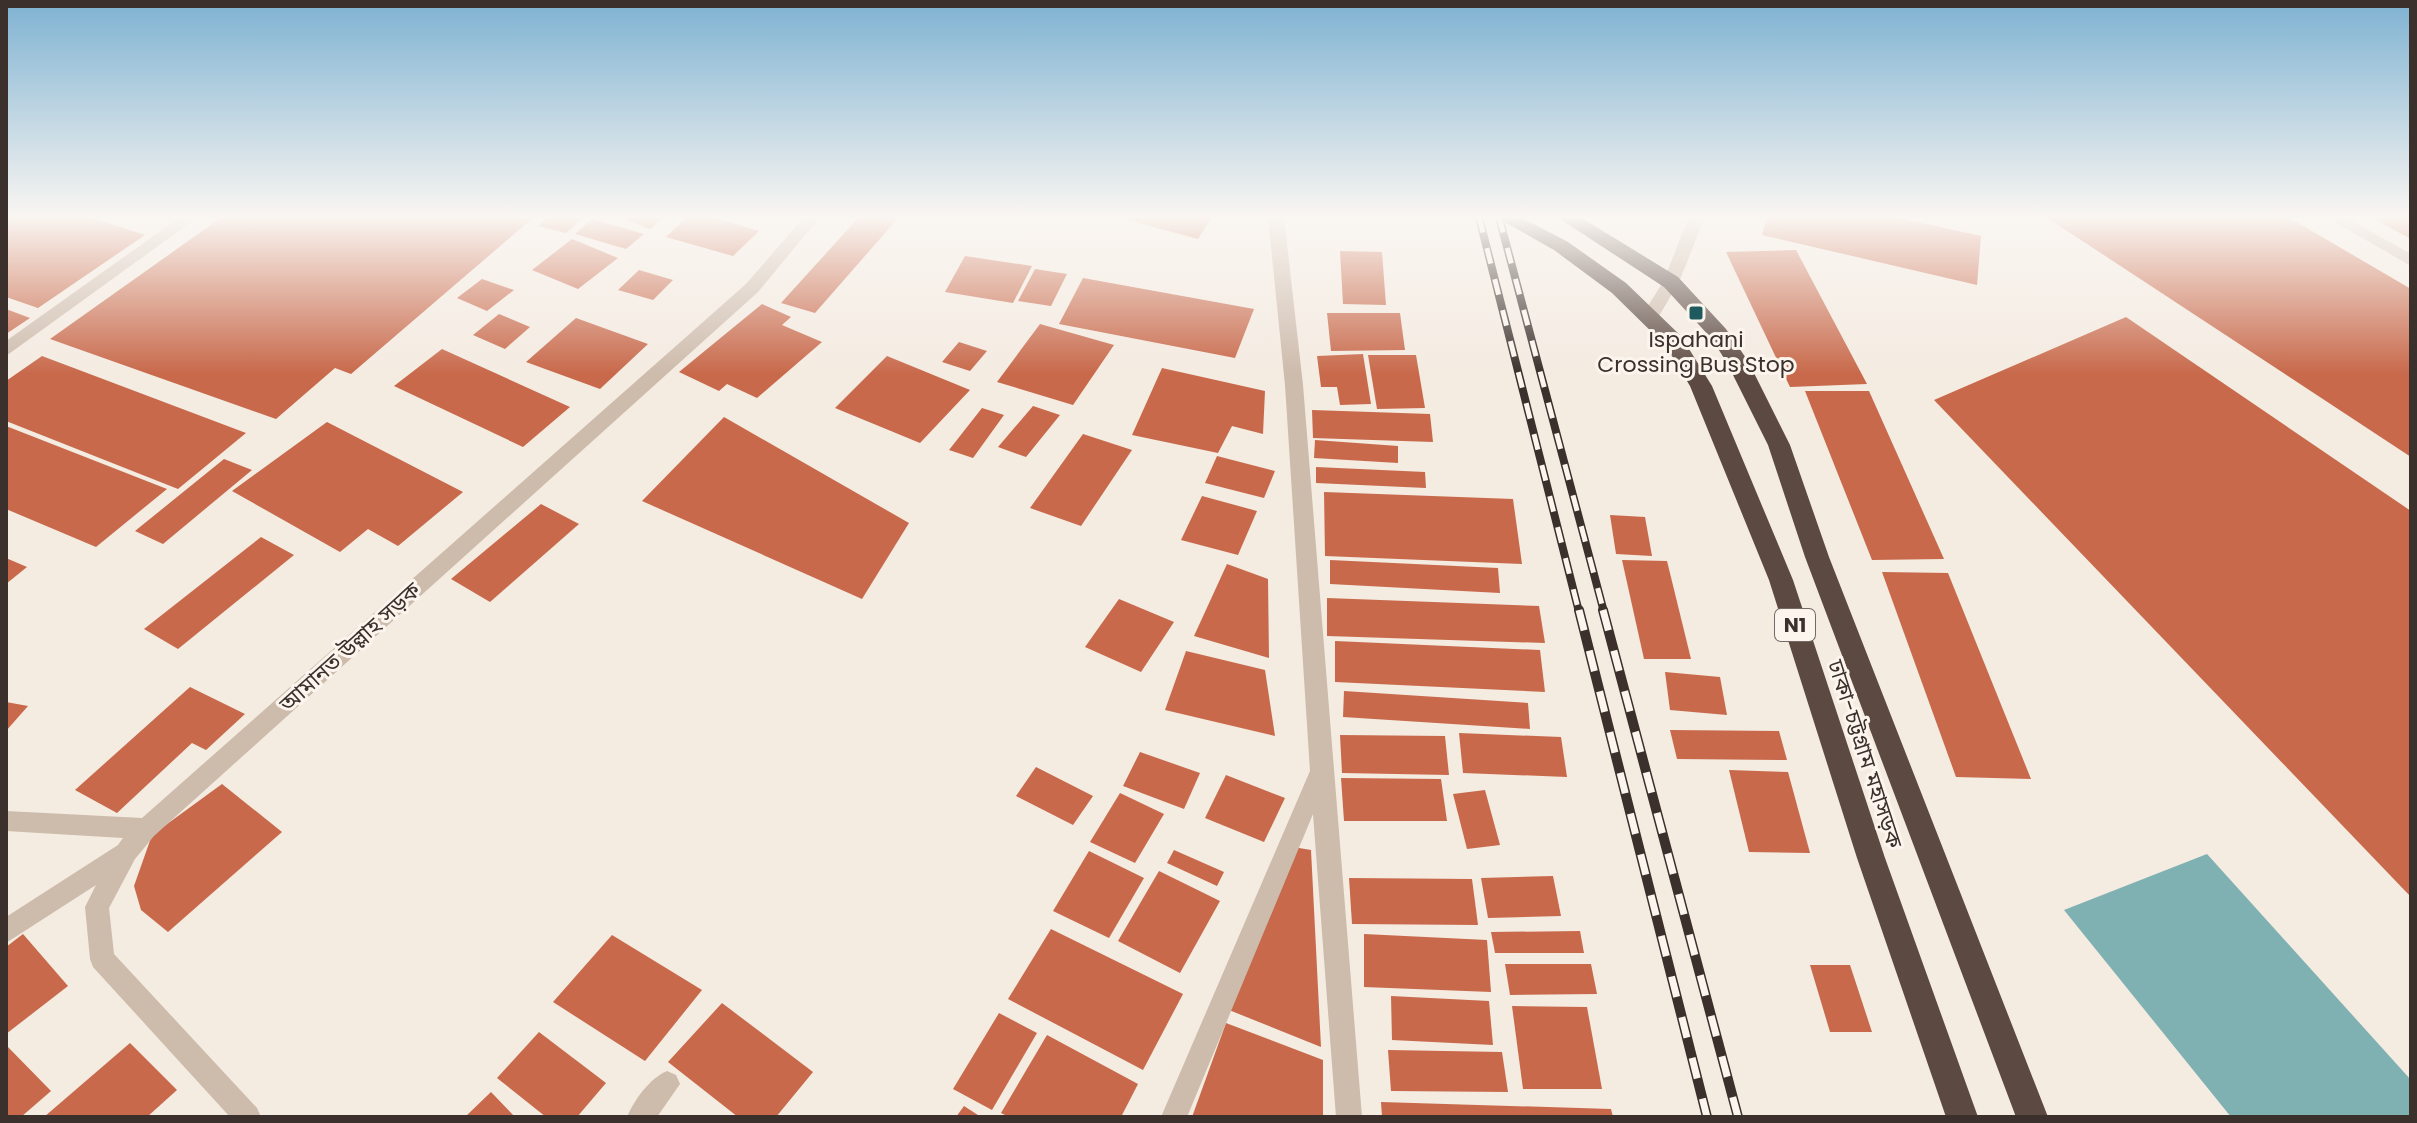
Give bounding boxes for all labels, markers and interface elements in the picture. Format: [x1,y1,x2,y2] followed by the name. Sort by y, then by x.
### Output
[1687,304,1705,322] marker: Ispahani Crossing Bus Stop
[1597,324,1795,380] place label: Ispahani Crossing Bus Stop
[272,575,428,720] street label: আমানত উল্লাহ সড়ক
[1775,609,1815,641] road number: N1
[1820,655,1910,852] street label: ঢাকা-চট্টগ্রাম মহাসড়ক

